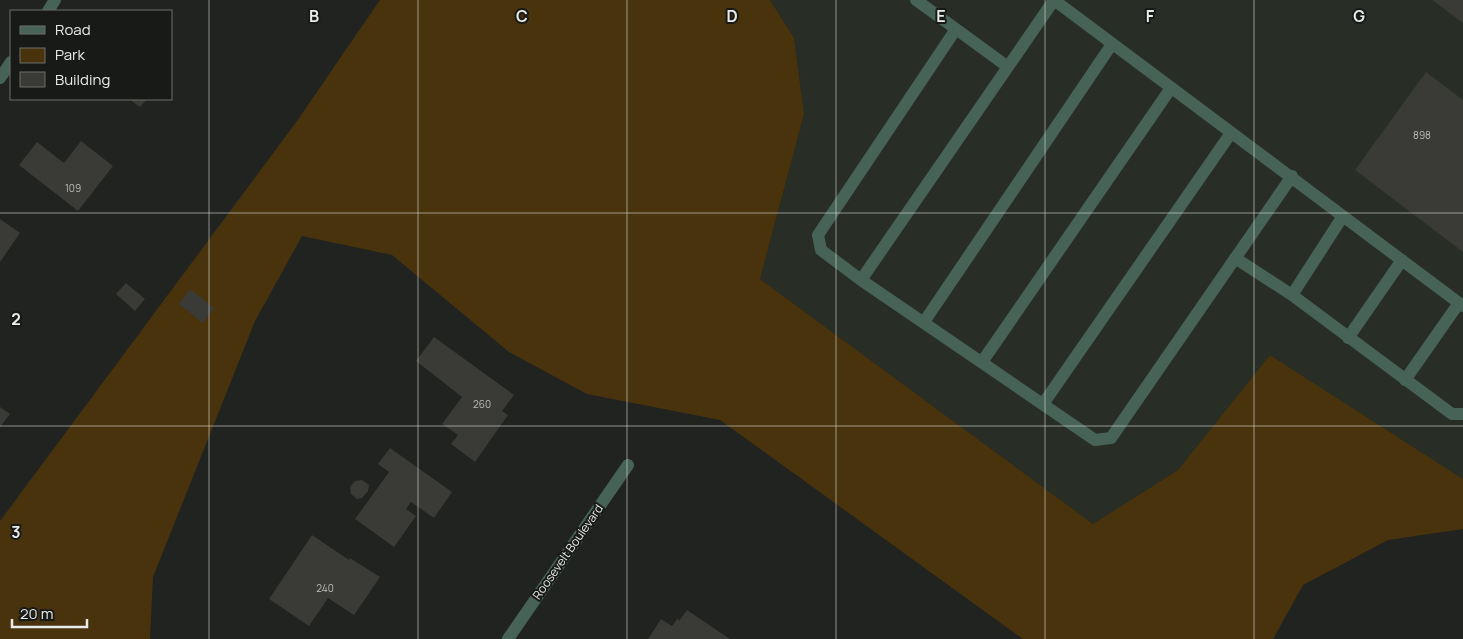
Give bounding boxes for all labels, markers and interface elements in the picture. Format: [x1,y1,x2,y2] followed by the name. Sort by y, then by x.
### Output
[309,5,319,27] text: B
[516,5,528,27] text: C
[726,5,738,27] text: D
[936,5,946,27] text: E
[1146,5,1155,27] text: F
[1353,5,1365,27] text: G
[10,10,172,100] legend
[55,19,91,40] text: Road
[55,44,85,65] text: Park
[55,69,110,90] text: Building
[1413,128,1431,142] house number: 898
[65,181,81,195] house number: 109
[11,308,21,330] text: 2
[473,397,491,411] house number: 260
[528,501,607,603] street label: Roosevelt Boulevard
[11,521,21,543] text: 3
[316,581,334,595] house number: 240
[12,596,88,628] scale bar
[20,603,53,624] text: 20 m

